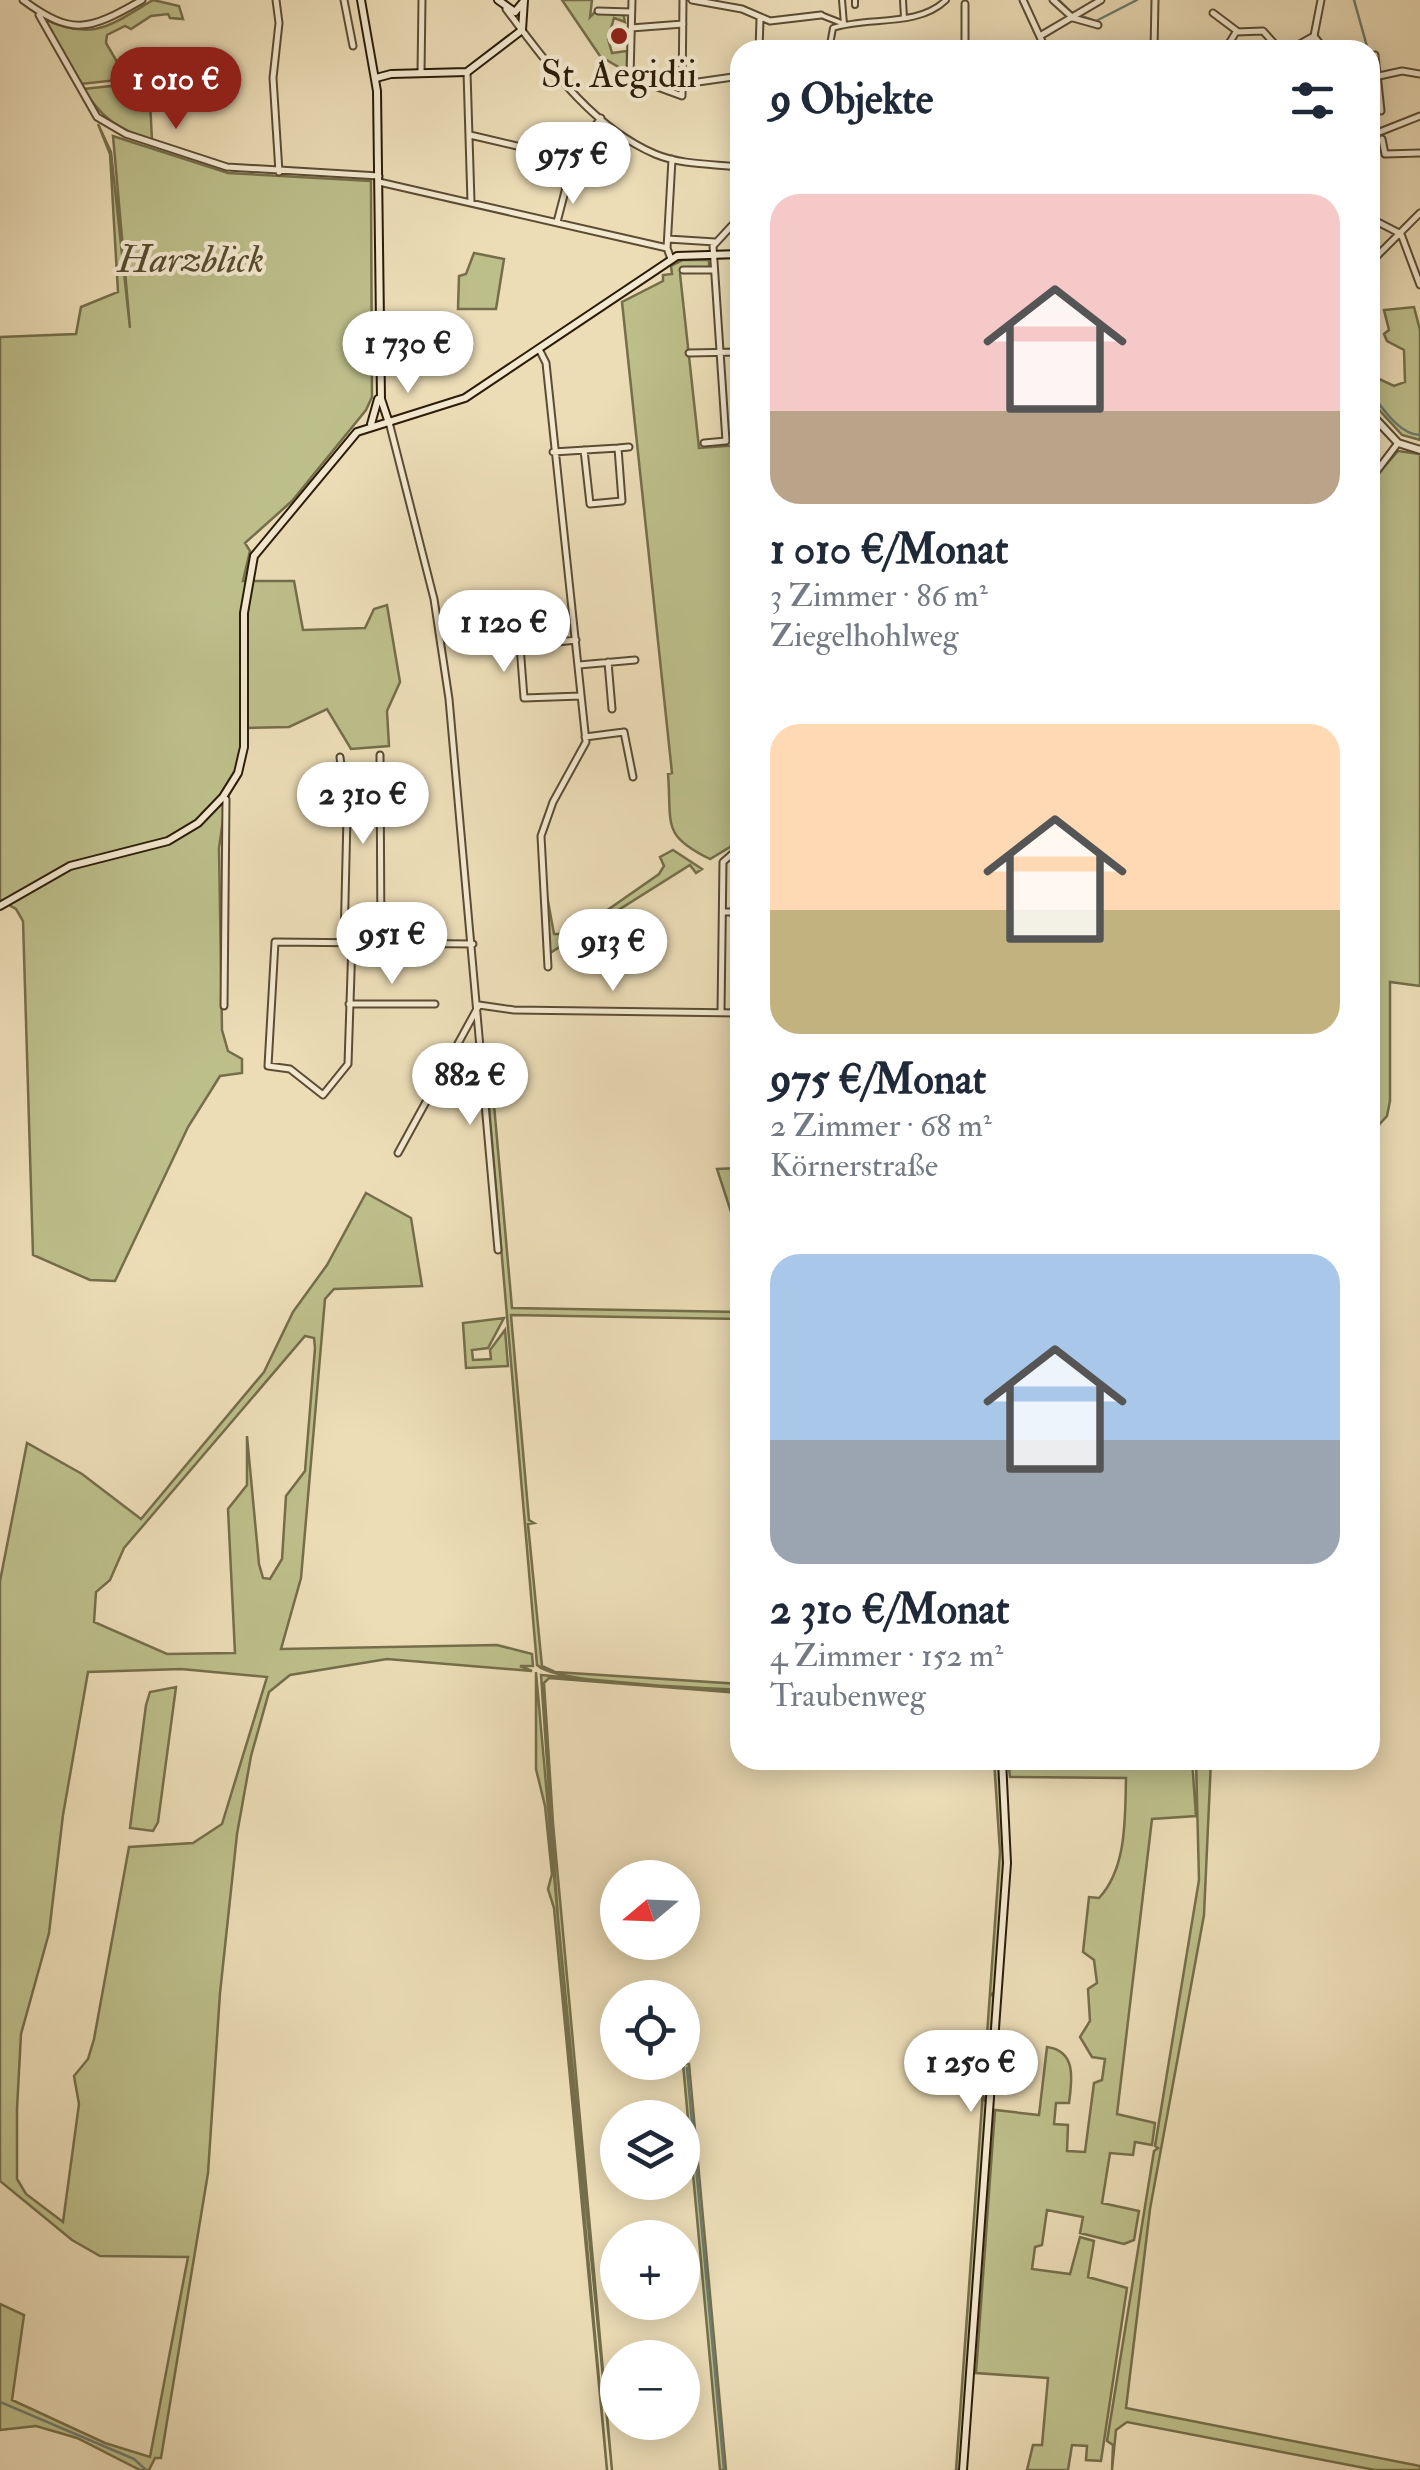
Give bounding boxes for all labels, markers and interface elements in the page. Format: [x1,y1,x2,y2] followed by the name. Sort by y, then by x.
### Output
[608,25,630,47] marker: St. Aegidii
[84,47,268,132] pin: 1 010 €
[541,51,697,99] place label: St. Aegidii
[132,59,220,99] text: 1 010 €
[1285,73,1340,128] icon: filters
[770,74,933,126] text: 9 Objekte
[503,122,643,207] pin: 975 €
[538,134,608,174] text: 975 €
[116,236,264,284] park label: Harzblick
[965,259,1145,439] icon: home
[316,311,500,396] pin: 1 730 €
[365,323,452,363] text: 1 730 €
[770,524,1008,576] text: 1 010 €/Monat
[770,576,988,616] text: 3 Zimmer · 86 m²
[412,590,596,675] pin: 1 120 €
[460,602,548,642] text: 1 120 €
[770,616,959,656] text: Ziegelhohlweg
[271,762,455,847] pin: 2 310 €
[319,774,407,814] text: 2 310 €
[965,789,1145,969] icon: home
[322,902,462,987] pin: 951 €
[543,909,683,994] pin: 913 €
[358,914,426,954] text: 951 €
[580,921,646,961] text: 913 €
[400,1043,540,1128] pin: 882 €
[770,1054,986,1106] text: 975 €/Monat
[434,1055,506,1095] text: 882 €
[770,1106,992,1146] text: 2 Zimmer · 68 m²
[770,1146,938,1186] text: Körnerstraße
[965,1319,1145,1499] icon: home
[770,1584,1009,1636] text: 2 310 €/Monat
[770,1636,1003,1676] text: 4 Zimmer · 152 m²
[770,1676,926,1716] text: Traubenweg
[600,1860,700,1960] north arrow
[600,1860,700,2440] map controls
[600,1980,700,2080] button: locate
[879,2030,1063,2115] pin: 1 250 €
[926,2042,1016,2082] text: 1 250 €
[600,2100,700,2200] button: layers
[600,2220,700,2320] button: +
[600,2340,700,2440] button: −

